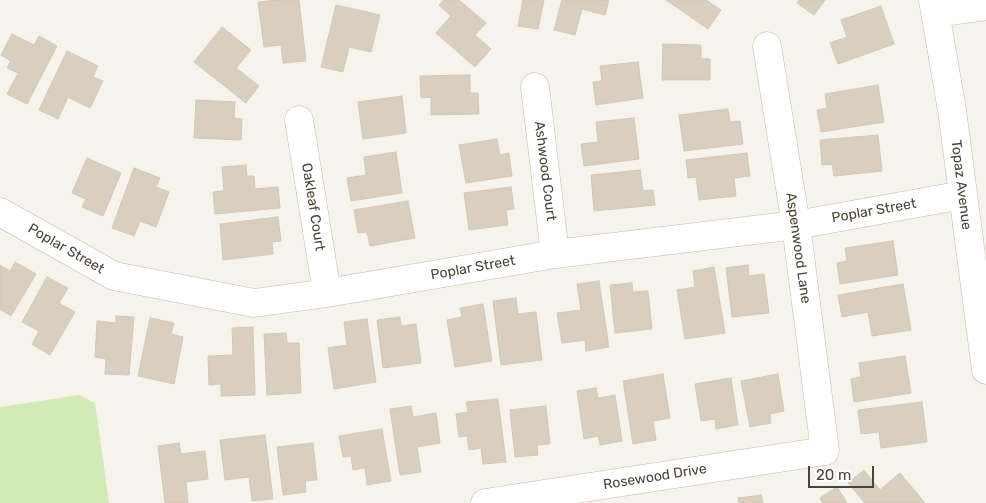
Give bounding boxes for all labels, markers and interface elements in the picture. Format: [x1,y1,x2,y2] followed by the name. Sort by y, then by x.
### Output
[531,120,559,222] street label: Ashwood Court
[947,139,975,231] street label: Topaz Avenue
[298,162,328,252] street label: Oakleaf Court
[782,191,814,305] street label: Aspenwood Lane
[830,195,918,227] street label: Poplar Street
[25,220,107,278] street label: Poplar Street
[429,252,517,284] street label: Poplar Street
[811,456,877,488] scale bar
[602,461,708,493] street label: Rosewood Drive
[816,466,851,484] text: 20 m

